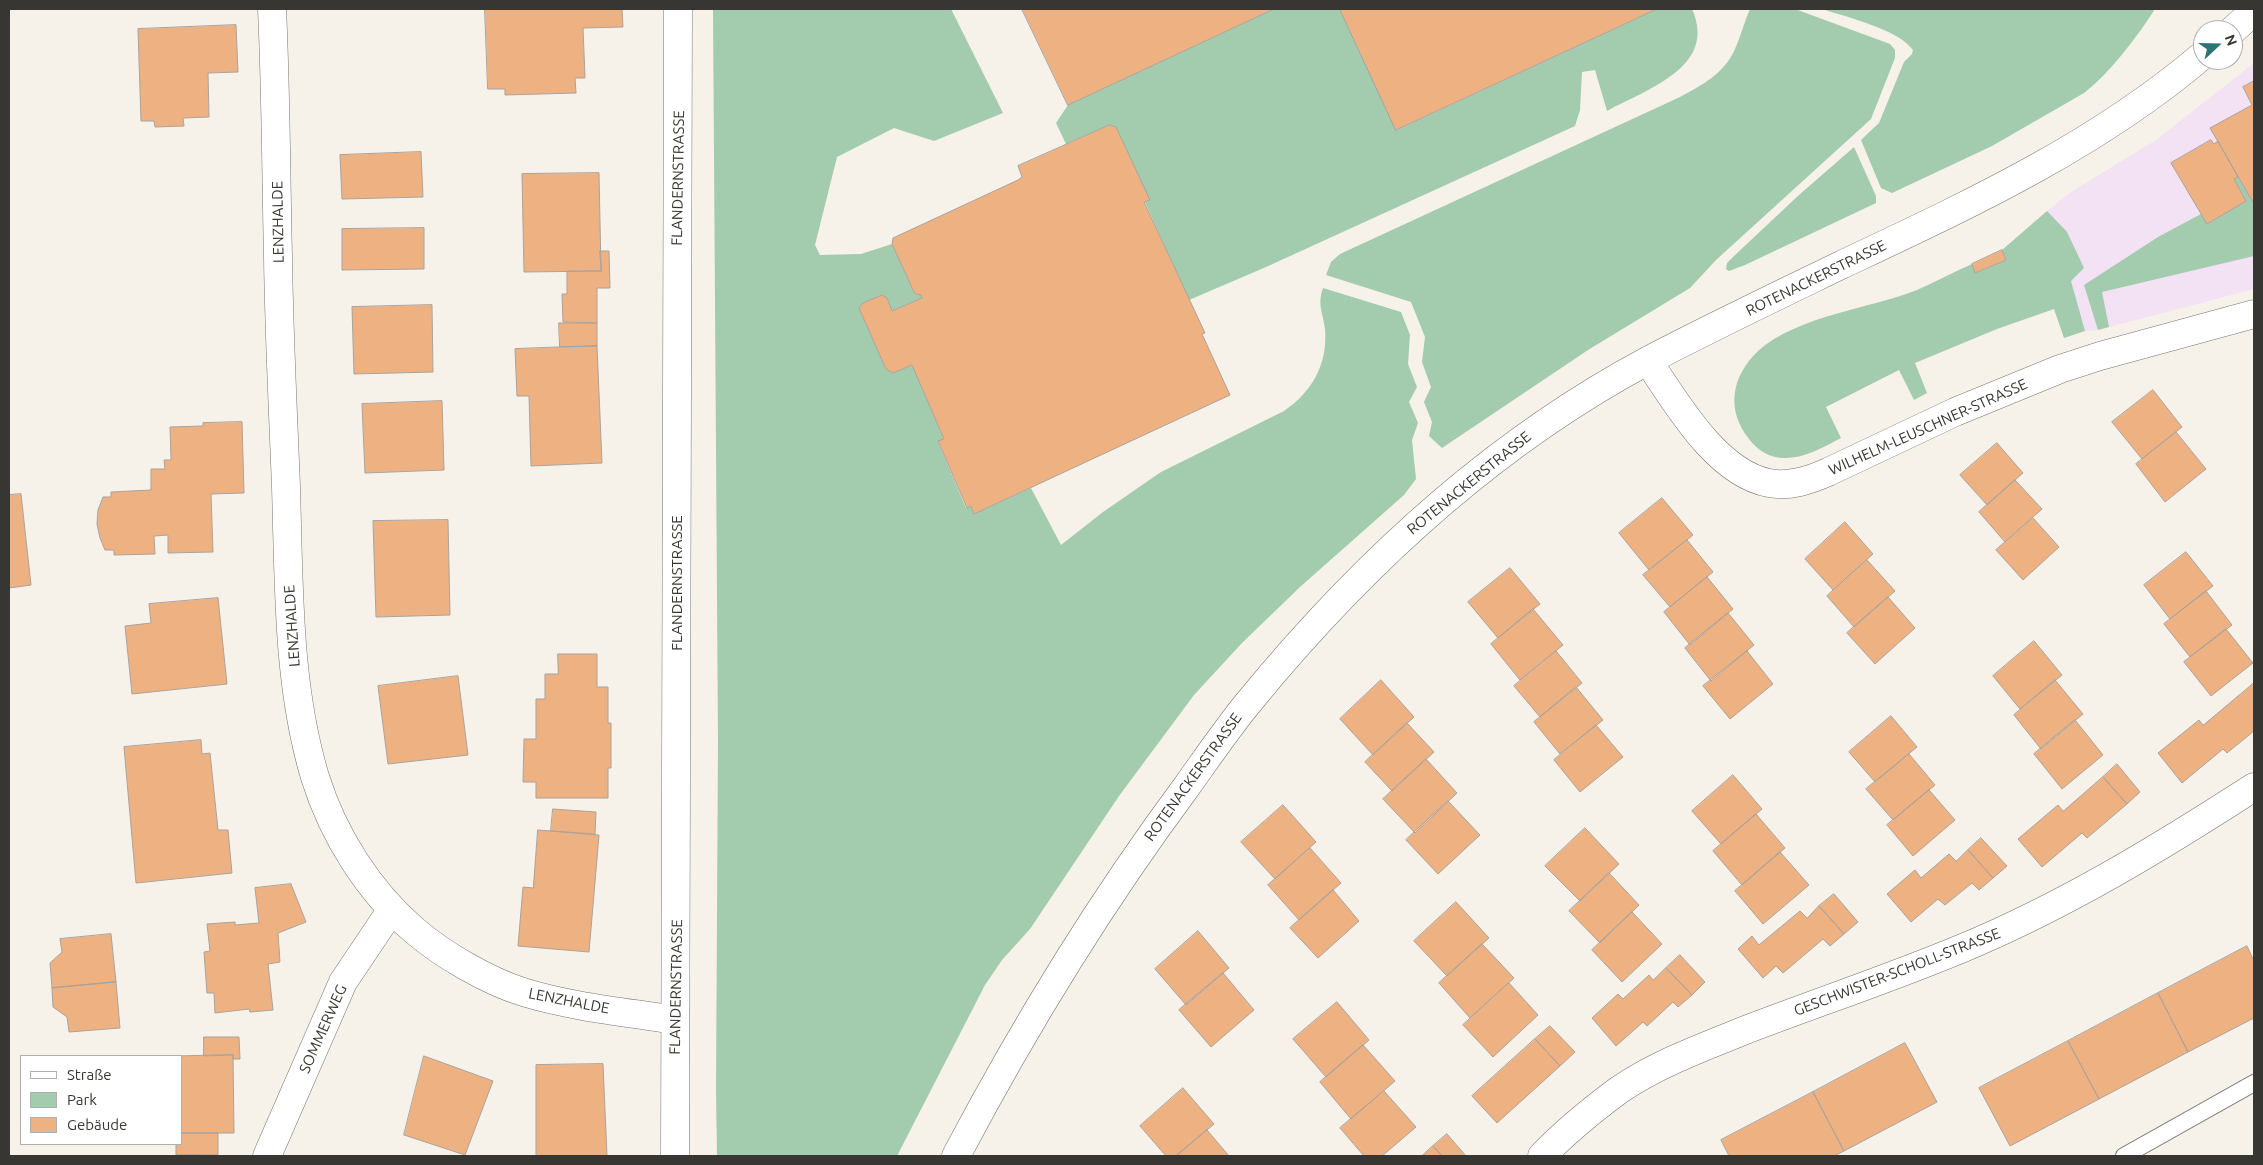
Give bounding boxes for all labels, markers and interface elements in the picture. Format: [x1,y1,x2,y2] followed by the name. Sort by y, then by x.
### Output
[2193,20,2243,70] north arrow
[2222,32,2240,48] text: N
[668,110,688,246] street label: FLANDERNSTRASSE
[268,181,288,263] street label: LENZHALDE
[1743,236,1889,320] street label: ROTENACKERSTRASSE
[1826,375,2030,479] street label: WILHELM-LEUSCHNER-STRASSE
[1404,428,1534,538] street label: ROTENACKERSTRASSE
[668,515,686,651] street label: FLANDERNSTRASSE
[280,584,304,668] street label: LENZHALDE
[1140,709,1246,845] street label: ROTENACKERSTRASSE
[666,919,686,1055] street label: FLANDERNSTRASSE
[1791,924,2003,1020] street label: GESCHWISTER-SCHOLL-STRASSE
[295,982,351,1076] street label: SOMMERWEG
[527,984,611,1018] street label: LENZHALDE
[20,1055,182,1145] legend
[67,1066,111,1083] text: Straße
[67,1091,97,1108] text: Park
[67,1116,127,1133] text: Gebäude

